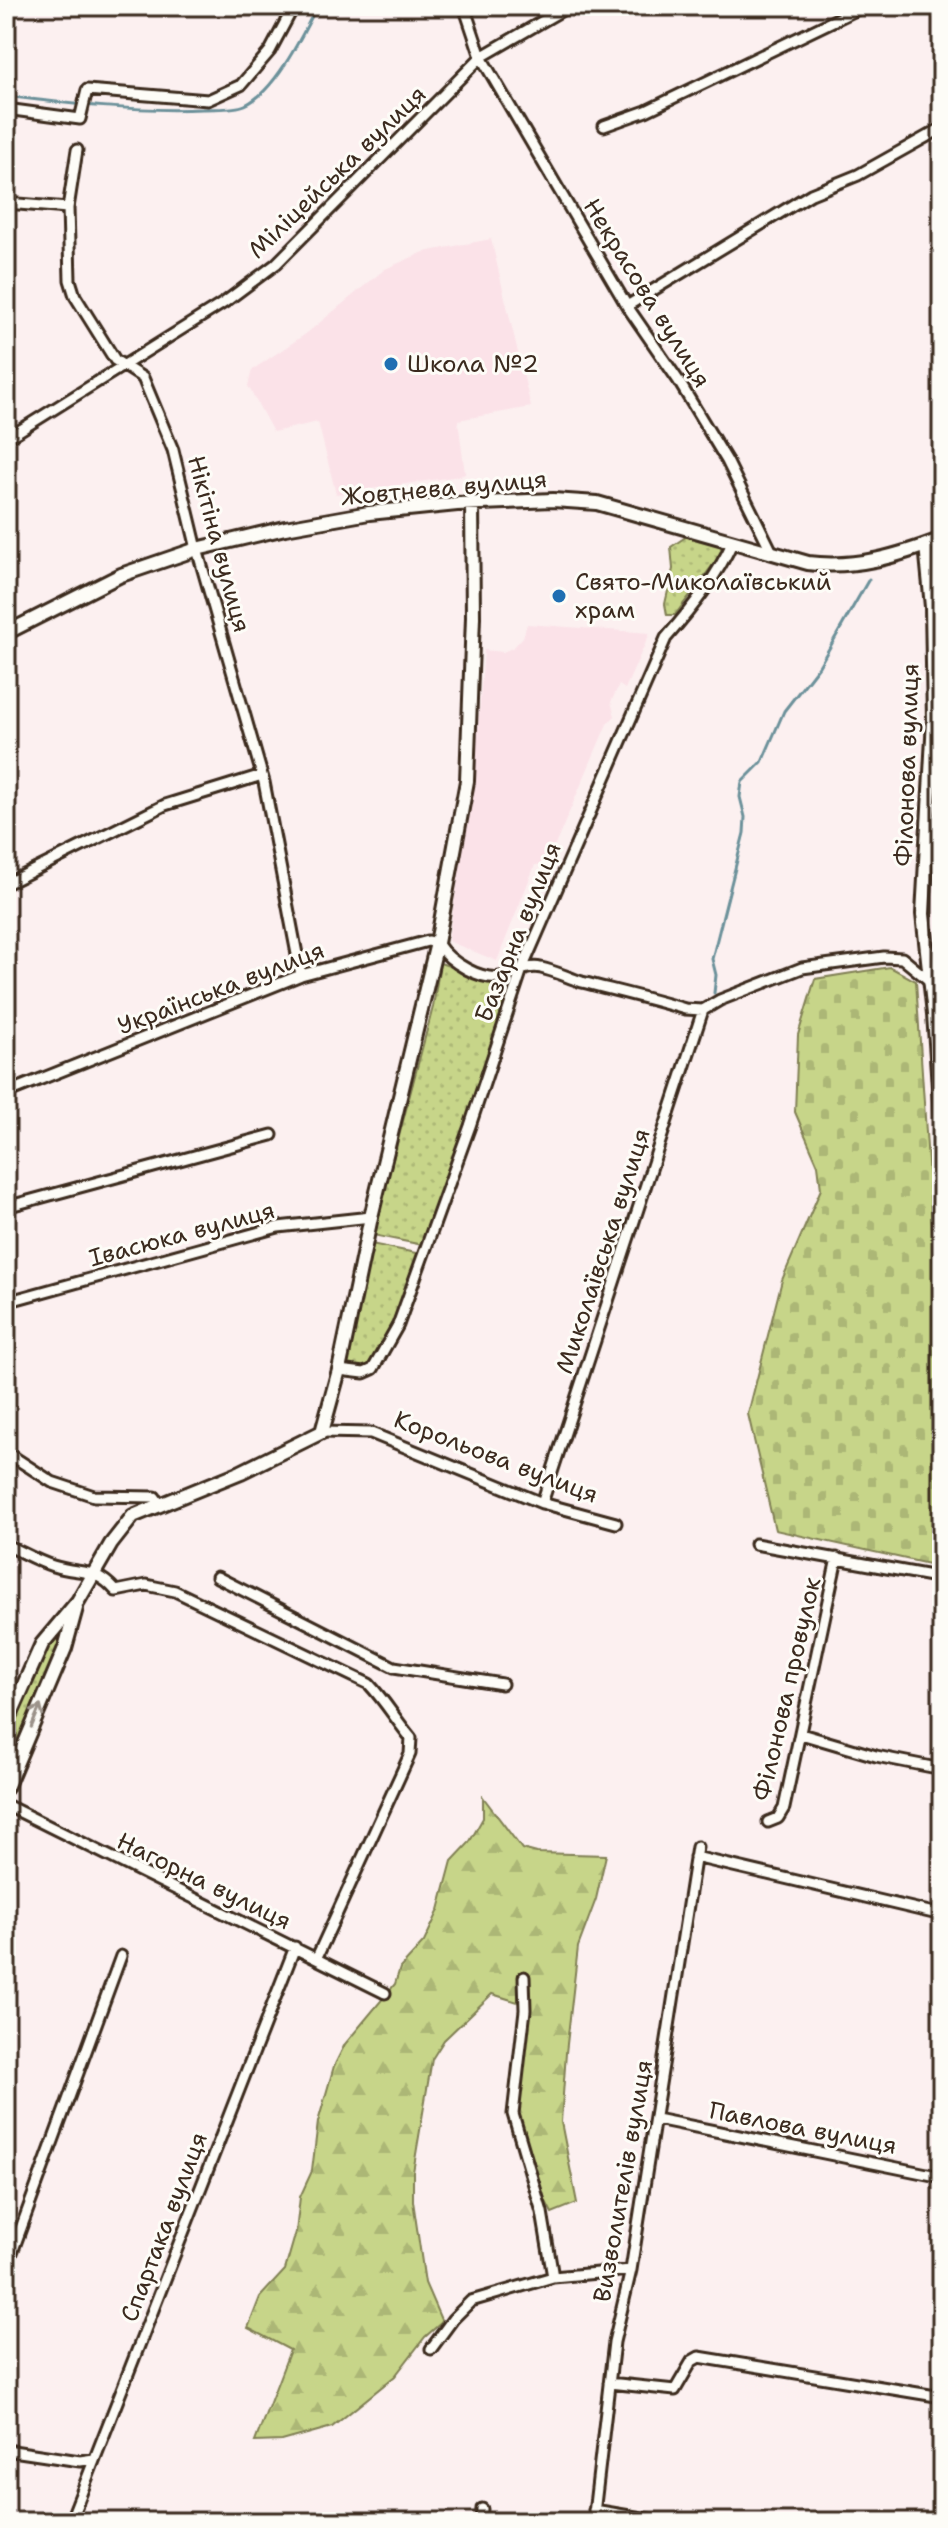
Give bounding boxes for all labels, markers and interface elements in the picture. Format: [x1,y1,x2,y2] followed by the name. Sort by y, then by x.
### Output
[241,79,433,265] street label: Міліцейська вулиця
[576,192,718,394] street label: Некрасова вулиця
[407,348,539,380] place label: Школа №2
[382,355,400,373] marker: Школа №2
[180,452,258,636] street label: Нікітіна вулиця
[340,463,548,513] street label: Жовтнева вулиця
[575,566,831,626] place label: Свято-Миколаївський храм
[550,587,568,605] marker: Свято-Миколаївський храм
[887,663,927,867] street label: Філонова вулиця
[467,837,569,1027] street label: Базарна вулиця
[113,934,329,1042] street label: Українська вулиця
[548,1124,658,1378] street label: Миколаївська вулиця
[86,1194,278,1274] street label: Івасюка вулиця
[389,1403,603,1511] street label: Корольова вулиця
[746,1574,828,1804] street label: Філонова провулок
[30,1704,45,1729] one-way arrow
[111,1825,297,1937] street label: Нагорна вулиця
[586,2057,660,2305] street label: Визволителів вулиця
[707,2094,899,2162] street label: Павлова вулиця
[113,2128,215,2326] street label: Спартака вулиця

